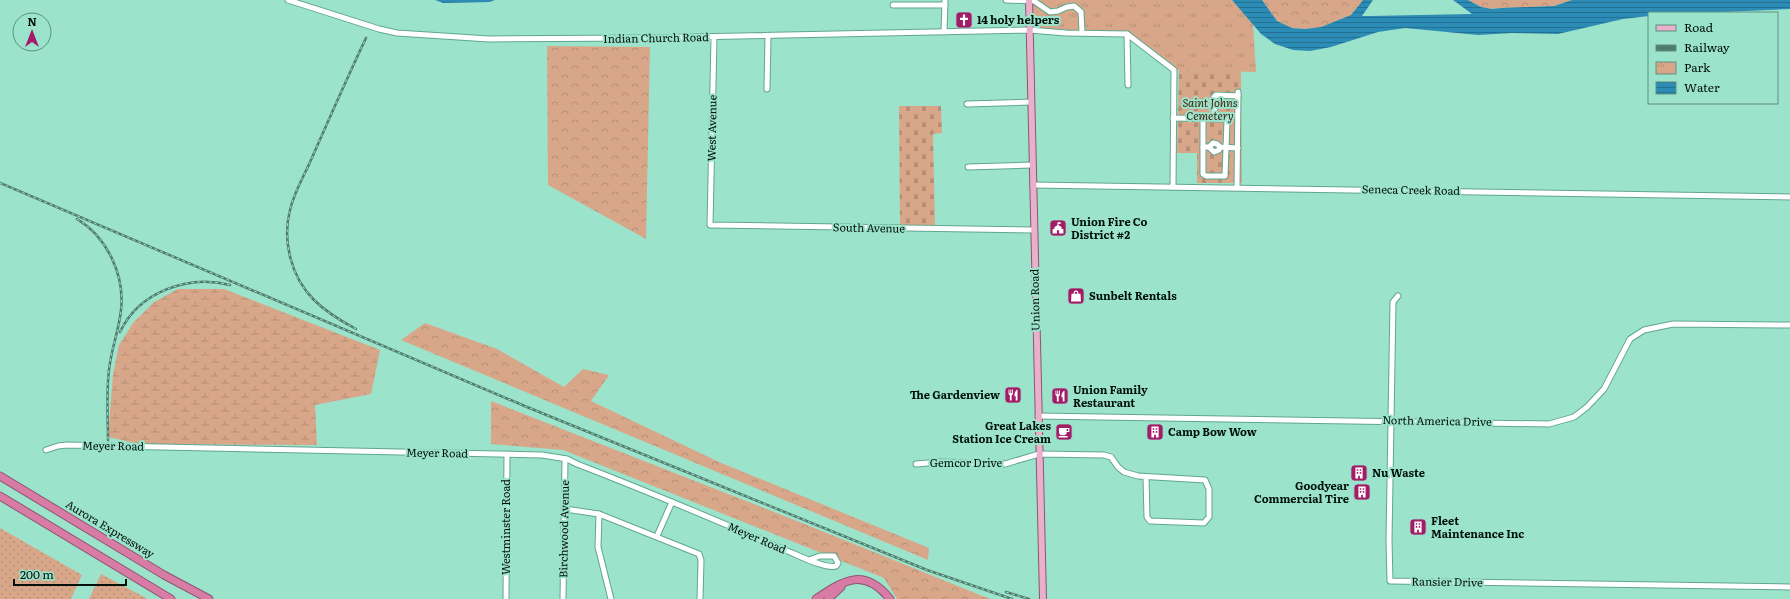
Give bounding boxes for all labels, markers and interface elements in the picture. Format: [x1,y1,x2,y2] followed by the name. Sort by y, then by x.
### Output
[954,10,974,30] church icon: 14 holy helpers
[977,11,1060,27] place label: 14 holy helpers
[12,12,52,52] north arrow
[1648,12,1778,104] legend
[27,13,37,29] text: N
[1684,18,1714,36] text: Road
[603,28,709,46] street label: Indian Church Road
[1684,38,1730,56] text: Railway
[1684,58,1711,76] text: Park
[1684,78,1720,96] text: Water
[702,94,720,161] street label: West Avenue
[1182,94,1238,123] park label: Saint Johns Cemetery
[1362,180,1461,198] street label: Seneca Creek Road
[1071,213,1148,242] place label: Union Fire Co District #2
[833,218,906,236] street label: South Avenue
[1048,218,1068,238] public building icon: Union Fire Co District #2
[1025,269,1043,331] street label: Union Road
[1066,286,1086,306] shop icon: Sunbelt Rentals
[1089,287,1177,303] place label: Sunbelt Rentals
[1073,381,1148,410] place label: Union Family Restaurant
[1003,385,1023,405] restaurant icon: The Gardenview
[910,386,1000,402] place label: The Gardenview
[1050,386,1070,406] restaurant icon: Union Family Restaurant
[1382,411,1492,429] street label: North America Drive
[952,417,1051,446] place label: Great Lakes Station Ice Cream
[1054,422,1074,442] cafe icon: Great Lakes Station Ice Cream
[1145,422,1165,442] building icon: Camp Bow Wow
[1168,423,1257,439] place label: Camp Bow Wow
[82,436,144,454] street label: Meyer Road
[406,443,468,461] street label: Meyer Road
[930,454,1003,470] street label: Gemcor Drive
[1349,463,1369,483] building icon: Nu Waste
[1372,464,1425,480] place label: Nu Waste
[1254,477,1349,506] place label: Goodyear Commercial Tire
[497,479,513,575] street label: Westminster Road
[554,480,572,578] street label: Birchwood Avenue
[1352,482,1372,502] building icon: Goodyear Commercial Tire
[63,495,158,561] street label: Aurora Expressway
[1431,512,1524,541] place label: Fleet Maintenance Inc
[1408,517,1428,537] building icon: Fleet Maintenance Inc
[726,518,789,557] street label: Meyer Road
[14,561,126,587] scale bar
[20,565,54,583] text: 200 m
[1411,572,1483,590] street label: Ransier Drive

